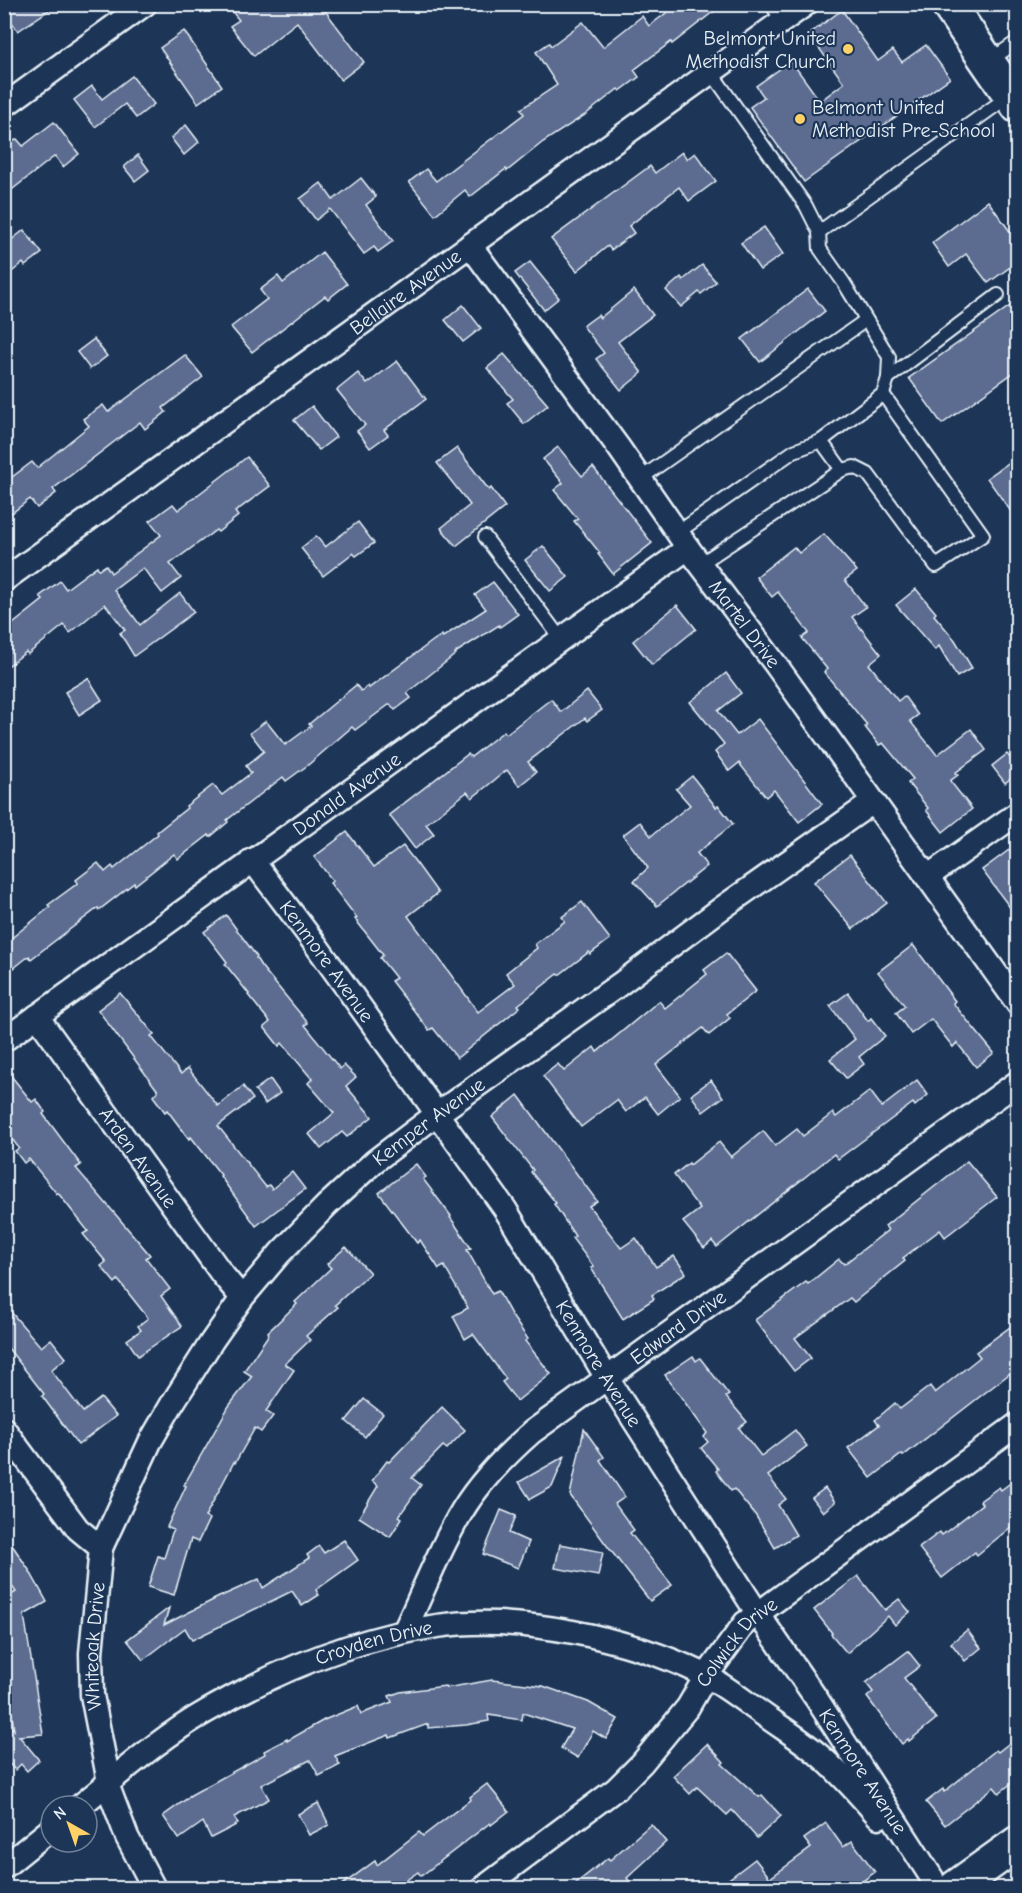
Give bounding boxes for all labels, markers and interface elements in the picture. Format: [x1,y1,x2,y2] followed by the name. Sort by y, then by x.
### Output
[685,27,836,73] place label: Belmont United Methodist Church
[841,42,855,56] marker: Belmont United Methodist Church
[812,96,995,142] place label: Belmont United Methodist Pre-School
[793,112,807,126] marker: Belmont United Methodist Pre-School
[345,245,466,340] street label: Bellaire Avenue
[704,575,785,673] street label: Martel Drive
[289,748,405,840] street label: Donald Avenue
[275,896,378,1027] street label: Kenmore Avenue
[368,1073,489,1171] street label: Kemper Avenue
[94,1103,182,1212] street label: Arden Avenue
[626,1285,731,1369] street label: Edward Drive
[551,1296,646,1432] street label: Kenmore Avenue
[80,1581,110,1712] street label: Whiteoak Drive
[691,1592,782,1691] street label: Colwick Drive
[312,1616,434,1670] street label: Croyden Drive
[814,1705,912,1839] street label: Kenmore Avenue
[39,1794,99,1854] north arrow
[50,1803,70,1824] text: N

